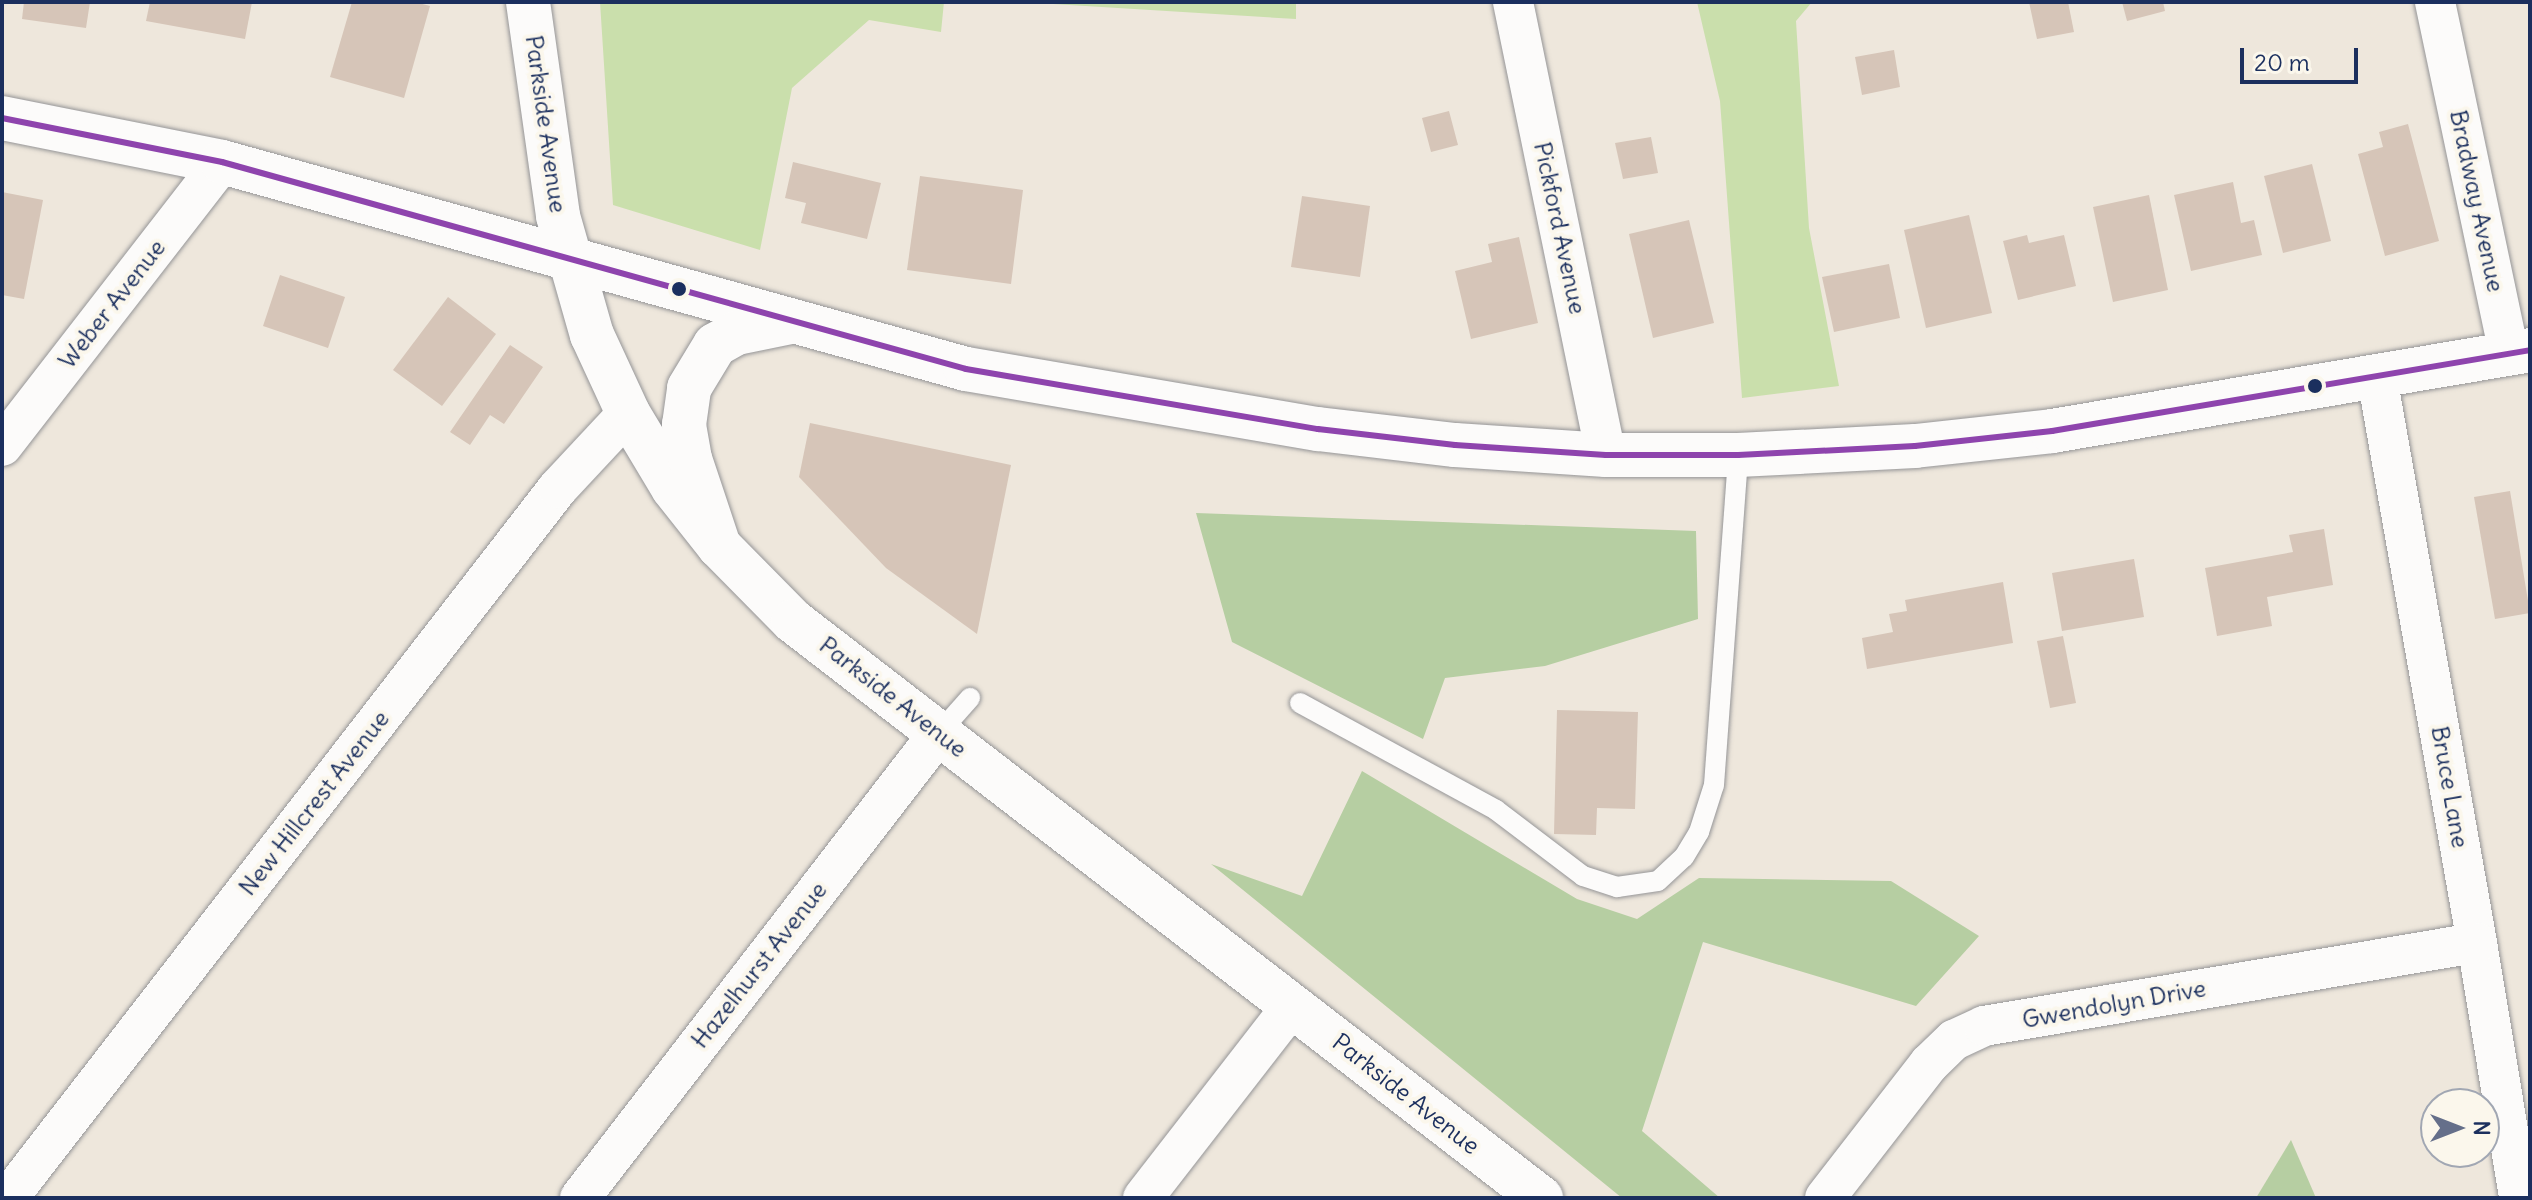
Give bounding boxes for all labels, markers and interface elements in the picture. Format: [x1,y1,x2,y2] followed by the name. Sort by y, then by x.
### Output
[2244,32,2362,82] scale bar
[519,33,573,215] street label: Parkside Avenue
[2254,47,2310,77] text: 20 m
[2444,107,2510,295] street label: Bradway Avenue
[1528,139,1592,317] street label: Pickford Avenue
[53,234,171,374] street label: Weber Avenue
[671,281,687,297] unlabelled marker
[2307,378,2323,394] unlabelled marker
[814,631,972,763] street label: Parkside Avenue
[233,705,395,901] street label: New Hillcrest Avenue
[2425,724,2475,850] street label: Bruce Lane
[685,876,833,1054] street label: Hazelhurst Avenue
[2020,974,2208,1034] street label: Gwendolyn Drive
[1327,1028,1485,1160] street label: Parkside Avenue
[2420,1088,2500,1168] north arrow
[2468,1120,2496,1136] text: N

